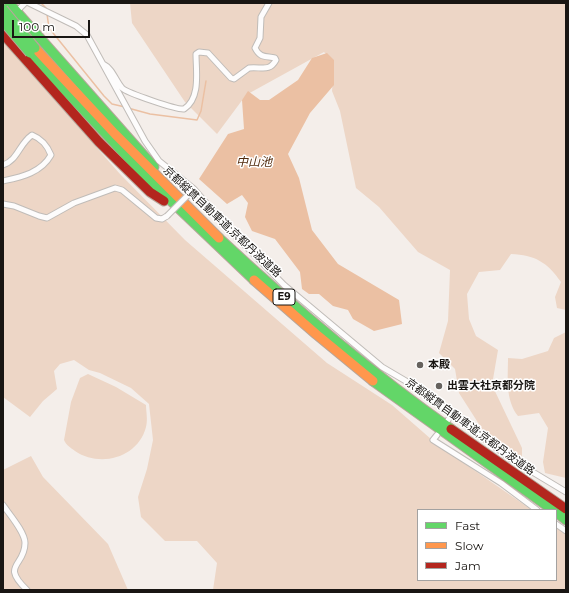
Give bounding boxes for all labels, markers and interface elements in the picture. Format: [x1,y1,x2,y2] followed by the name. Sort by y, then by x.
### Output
[14,12,92,38] scale bar
[19,19,55,34] text: 100 m
[236,155,272,169] water label: 中山池
[160,164,284,280] street label: 京都縦貫自動車道;京都丹波道路
[273,289,295,305] road number: E9
[428,358,450,372] place label: 本殿
[415,360,425,370] marker: 本殿
[403,376,537,478] street label: 京都縦貫自動車道;京都丹波道路
[447,379,535,393] place label: 出雲大社京都分院
[434,381,444,391] marker: 出雲大社京都分院
[417,509,557,581] legend
[455,518,480,533] text: Fast
[455,538,484,553] text: Slow
[455,558,481,573] text: Jam

